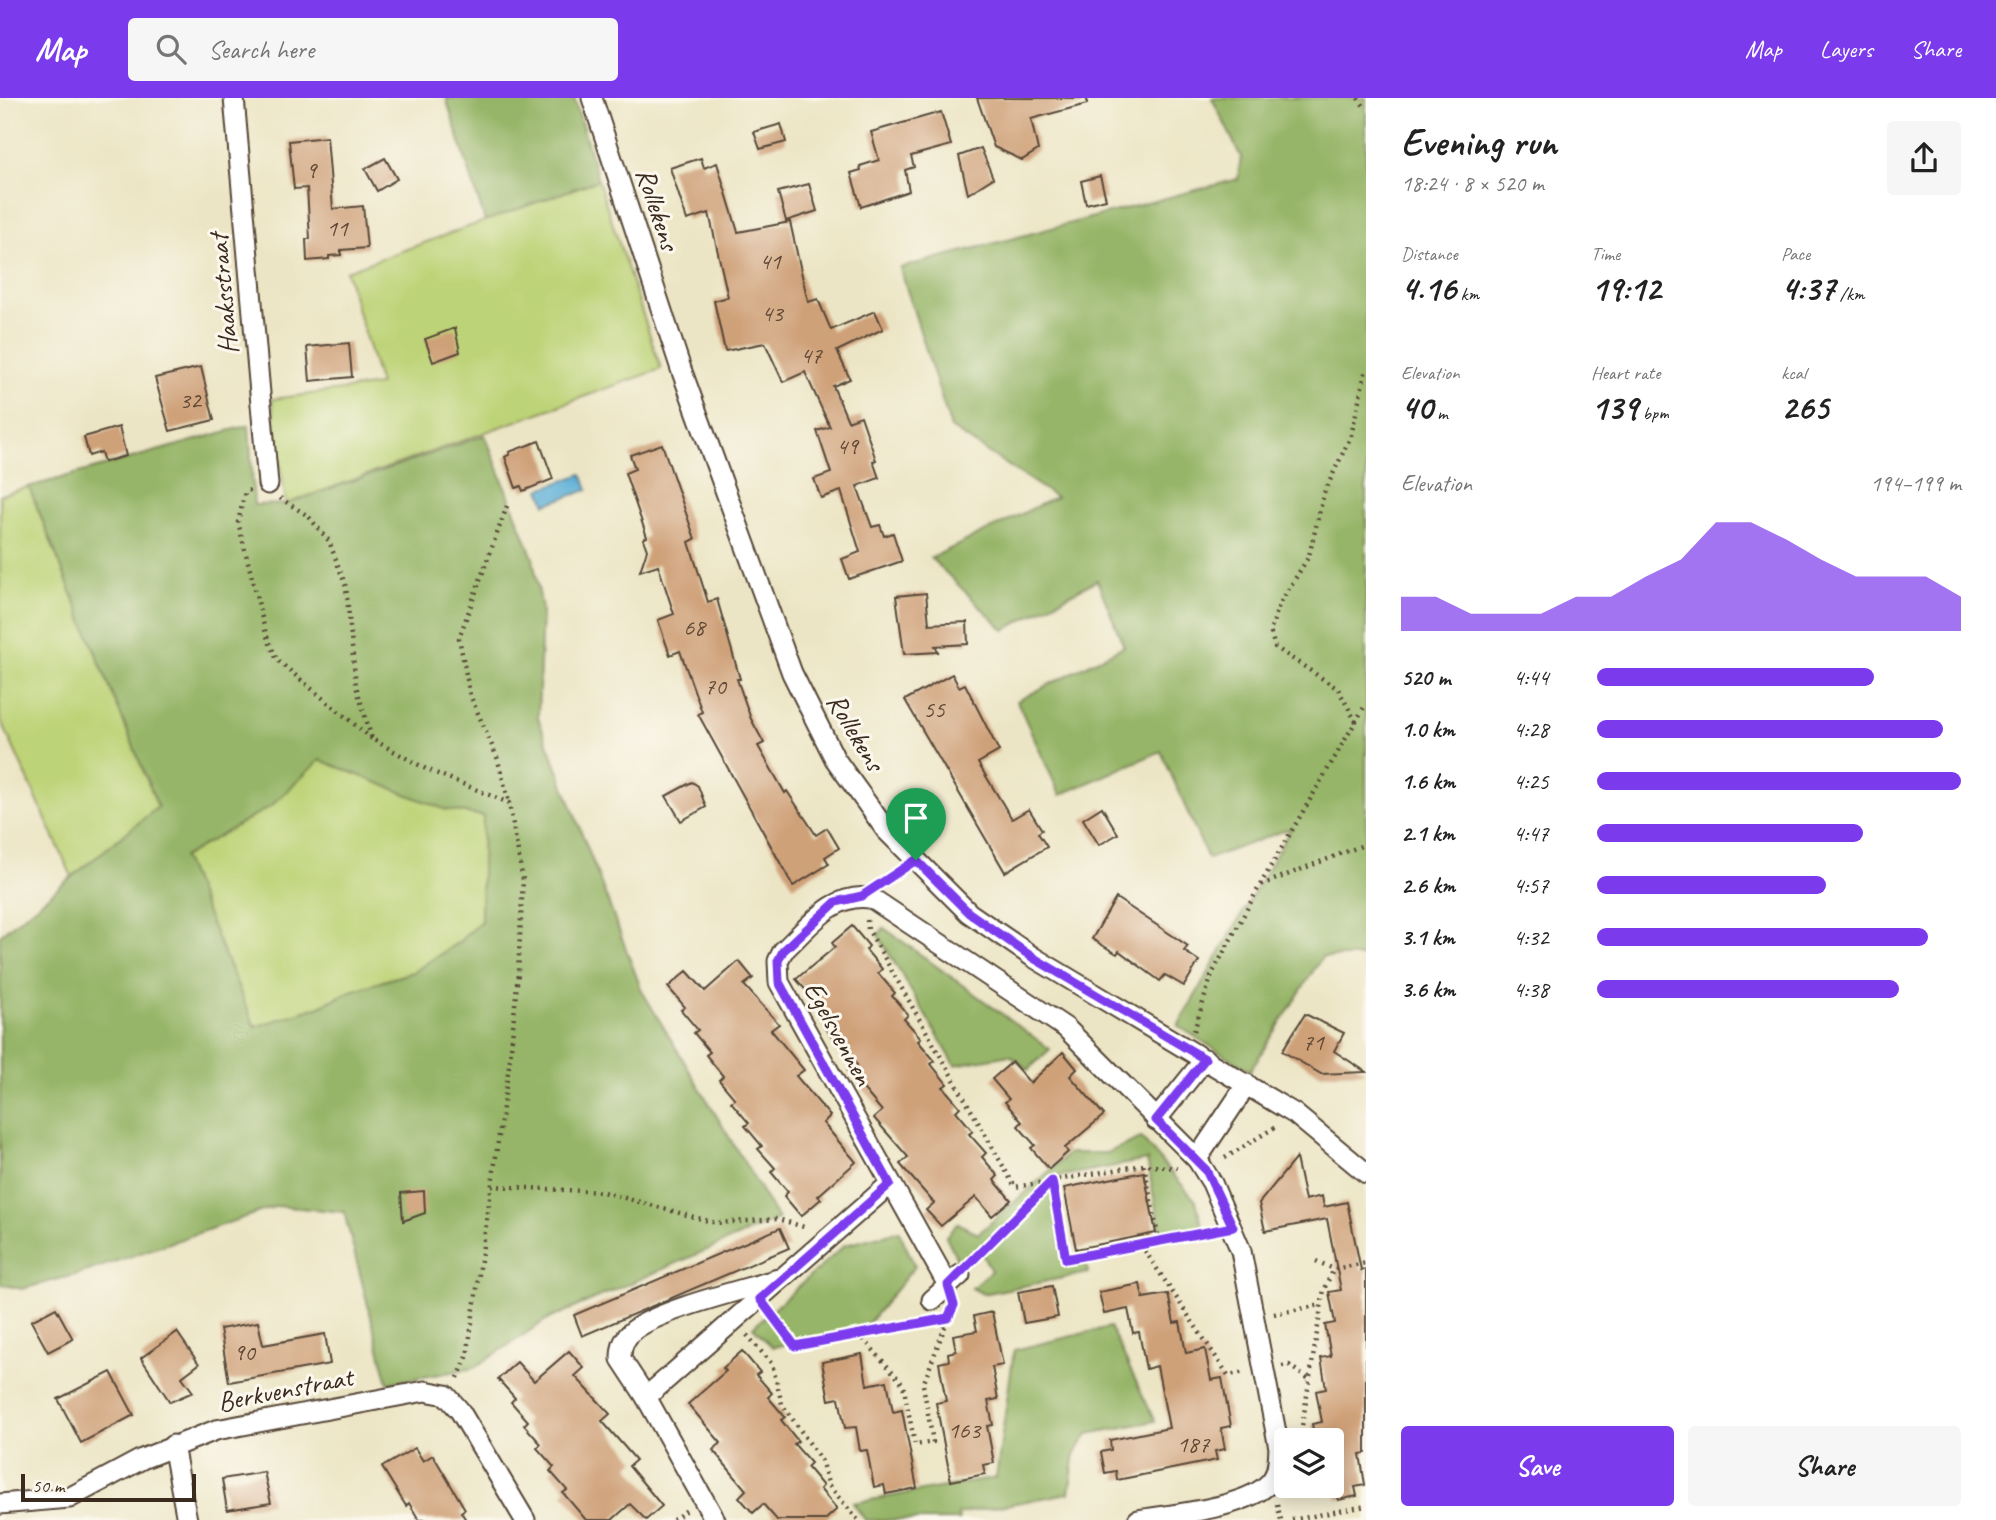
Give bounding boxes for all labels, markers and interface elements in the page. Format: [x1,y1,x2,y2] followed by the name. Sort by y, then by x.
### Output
[128,18,618,81] search box
[35,28,86,70] text: Map
[152,30,190,68] icon: search
[208,33,314,66] text: Search here
[1745,34,1782,64] text: Map
[1820,34,1873,64] text: Layers
[1911,34,1961,64] text: Share
[1401,119,1557,166] text: Evening run
[1887,121,1961,195] button: share
[306,155,319,185] house number: 9
[628,163,688,257] street label: Rollekens
[1401,169,1544,198] text: 18:24 · 8 × 520 m
[326,213,349,243] house number: 11
[200,229,246,356] street label: Haaksstraat
[1401,242,1458,266] text: Distance
[1591,242,1620,266] text: Time
[1781,242,1810,266] text: Pace
[759,246,782,276] house number: 41
[1401,266,1456,311] text: 4.16
[1591,266,1661,311] text: 19:12
[1781,266,1835,311] text: 4:37
[1456,282,1479,306] text: km
[1835,282,1864,306] text: /km
[761,298,785,328] house number: 43
[800,340,823,370] house number: 47
[1401,361,1459,385] text: Elevation
[1591,361,1660,385] text: Heart rate
[1781,361,1806,385] text: kcal
[179,385,203,415] house number: 32
[1401,385,1433,430] text: 40
[1591,385,1638,430] text: 139
[1781,385,1828,430] text: 265
[1433,401,1448,425] text: m
[1638,401,1669,425] text: bpm
[836,431,860,461] house number: 49
[1401,469,1472,498] text: Elevation
[1870,469,1961,498] text: 194–199 m
[683,612,707,642] house number: 68
[1401,663,1450,692] text: 520 m
[1513,663,1549,692] text: 4:44
[704,671,728,701] house number: 70
[819,687,894,779] street label: Rollekens
[923,694,946,724] house number: 55
[1401,715,1455,744] text: 1.0 km
[1513,715,1549,744] text: 4:28
[1401,767,1455,796] text: 1.6 km
[1513,767,1549,796] text: 4:25
[886,788,946,860] pin
[897,799,935,837] icon: arrive
[1401,819,1455,848] text: 2.1 km
[1513,819,1549,848] text: 4:47
[1401,871,1455,900] text: 2.6 km
[1513,871,1549,900] text: 4:57
[1401,923,1455,952] text: 3.1 km
[1513,923,1549,952] text: 4:32
[796,975,882,1092] street label: Egelsvennen
[1401,975,1455,1004] text: 3.6 km
[1513,975,1549,1004] text: 4:38
[1302,1027,1325,1057] house number: 71
[233,1337,257,1367] house number: 90
[215,1358,358,1419] street label: Berkvenstraat
[948,1415,982,1445] house number: 163
[1401,1426,1674,1506] button: Save
[1688,1426,1961,1506] button: Share
[1274,1428,1344,1498] map controls
[1274,1428,1344,1498] button: layers
[1177,1429,1210,1459] house number: 187
[21,1471,196,1503] scale bar
[32,1474,64,1498] text: 50 m

